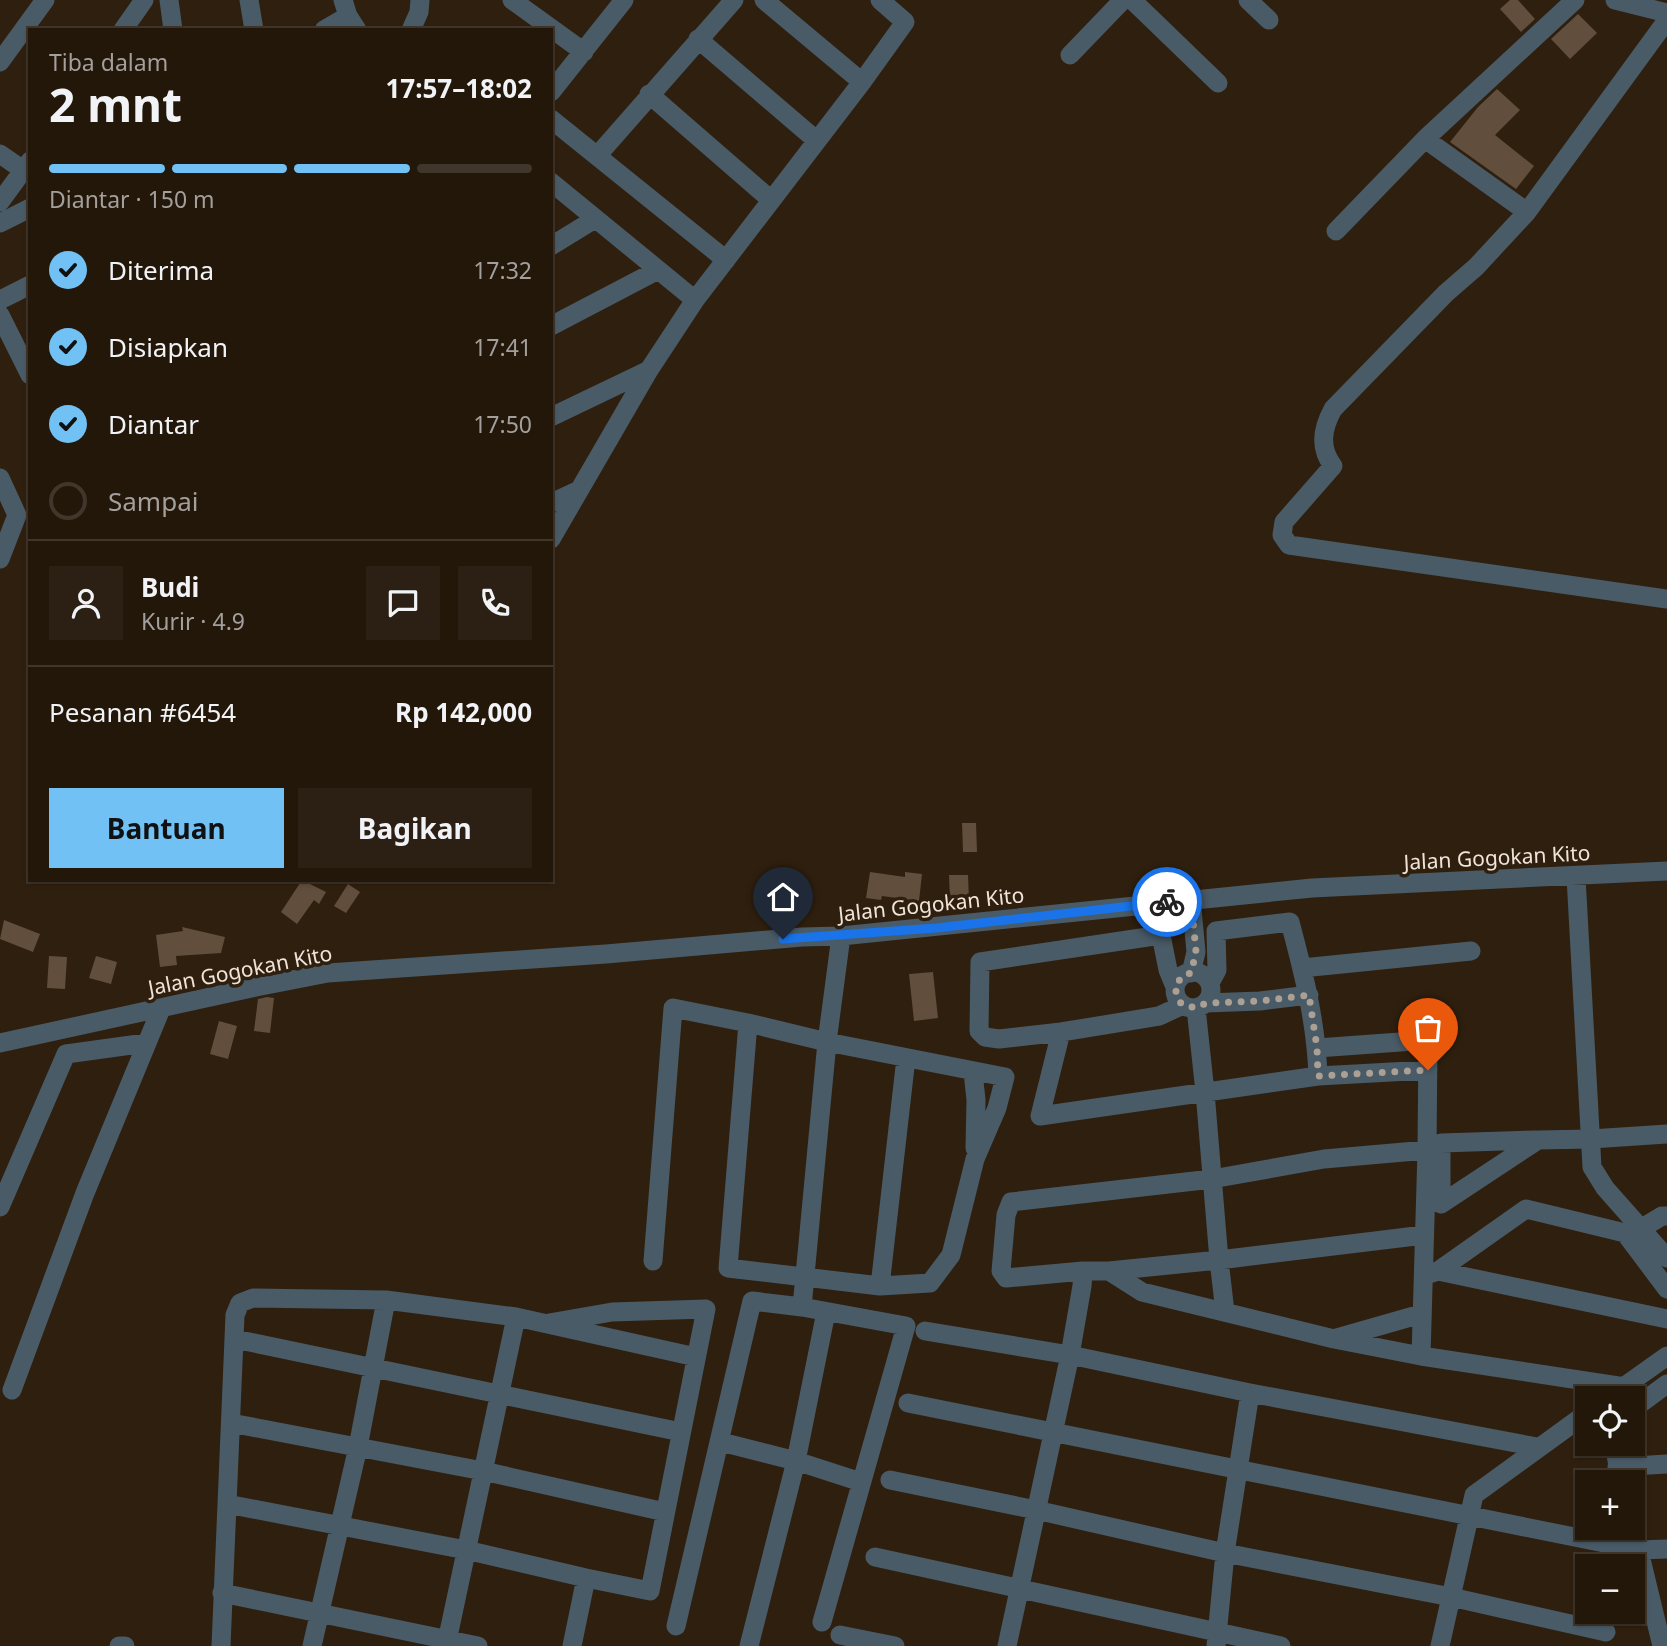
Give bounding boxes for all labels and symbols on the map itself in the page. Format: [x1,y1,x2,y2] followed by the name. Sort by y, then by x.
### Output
[1401,838,1591,876] street label: Jalan Gogokan Kito
[753,867,813,939] pin
[1132,867,1202,937] courier
[835,880,1025,928] street label: Jalan Gogokan Kito
[144,938,334,1002] street label: Jalan Gogokan Kito
[1398,998,1458,1070] pin

